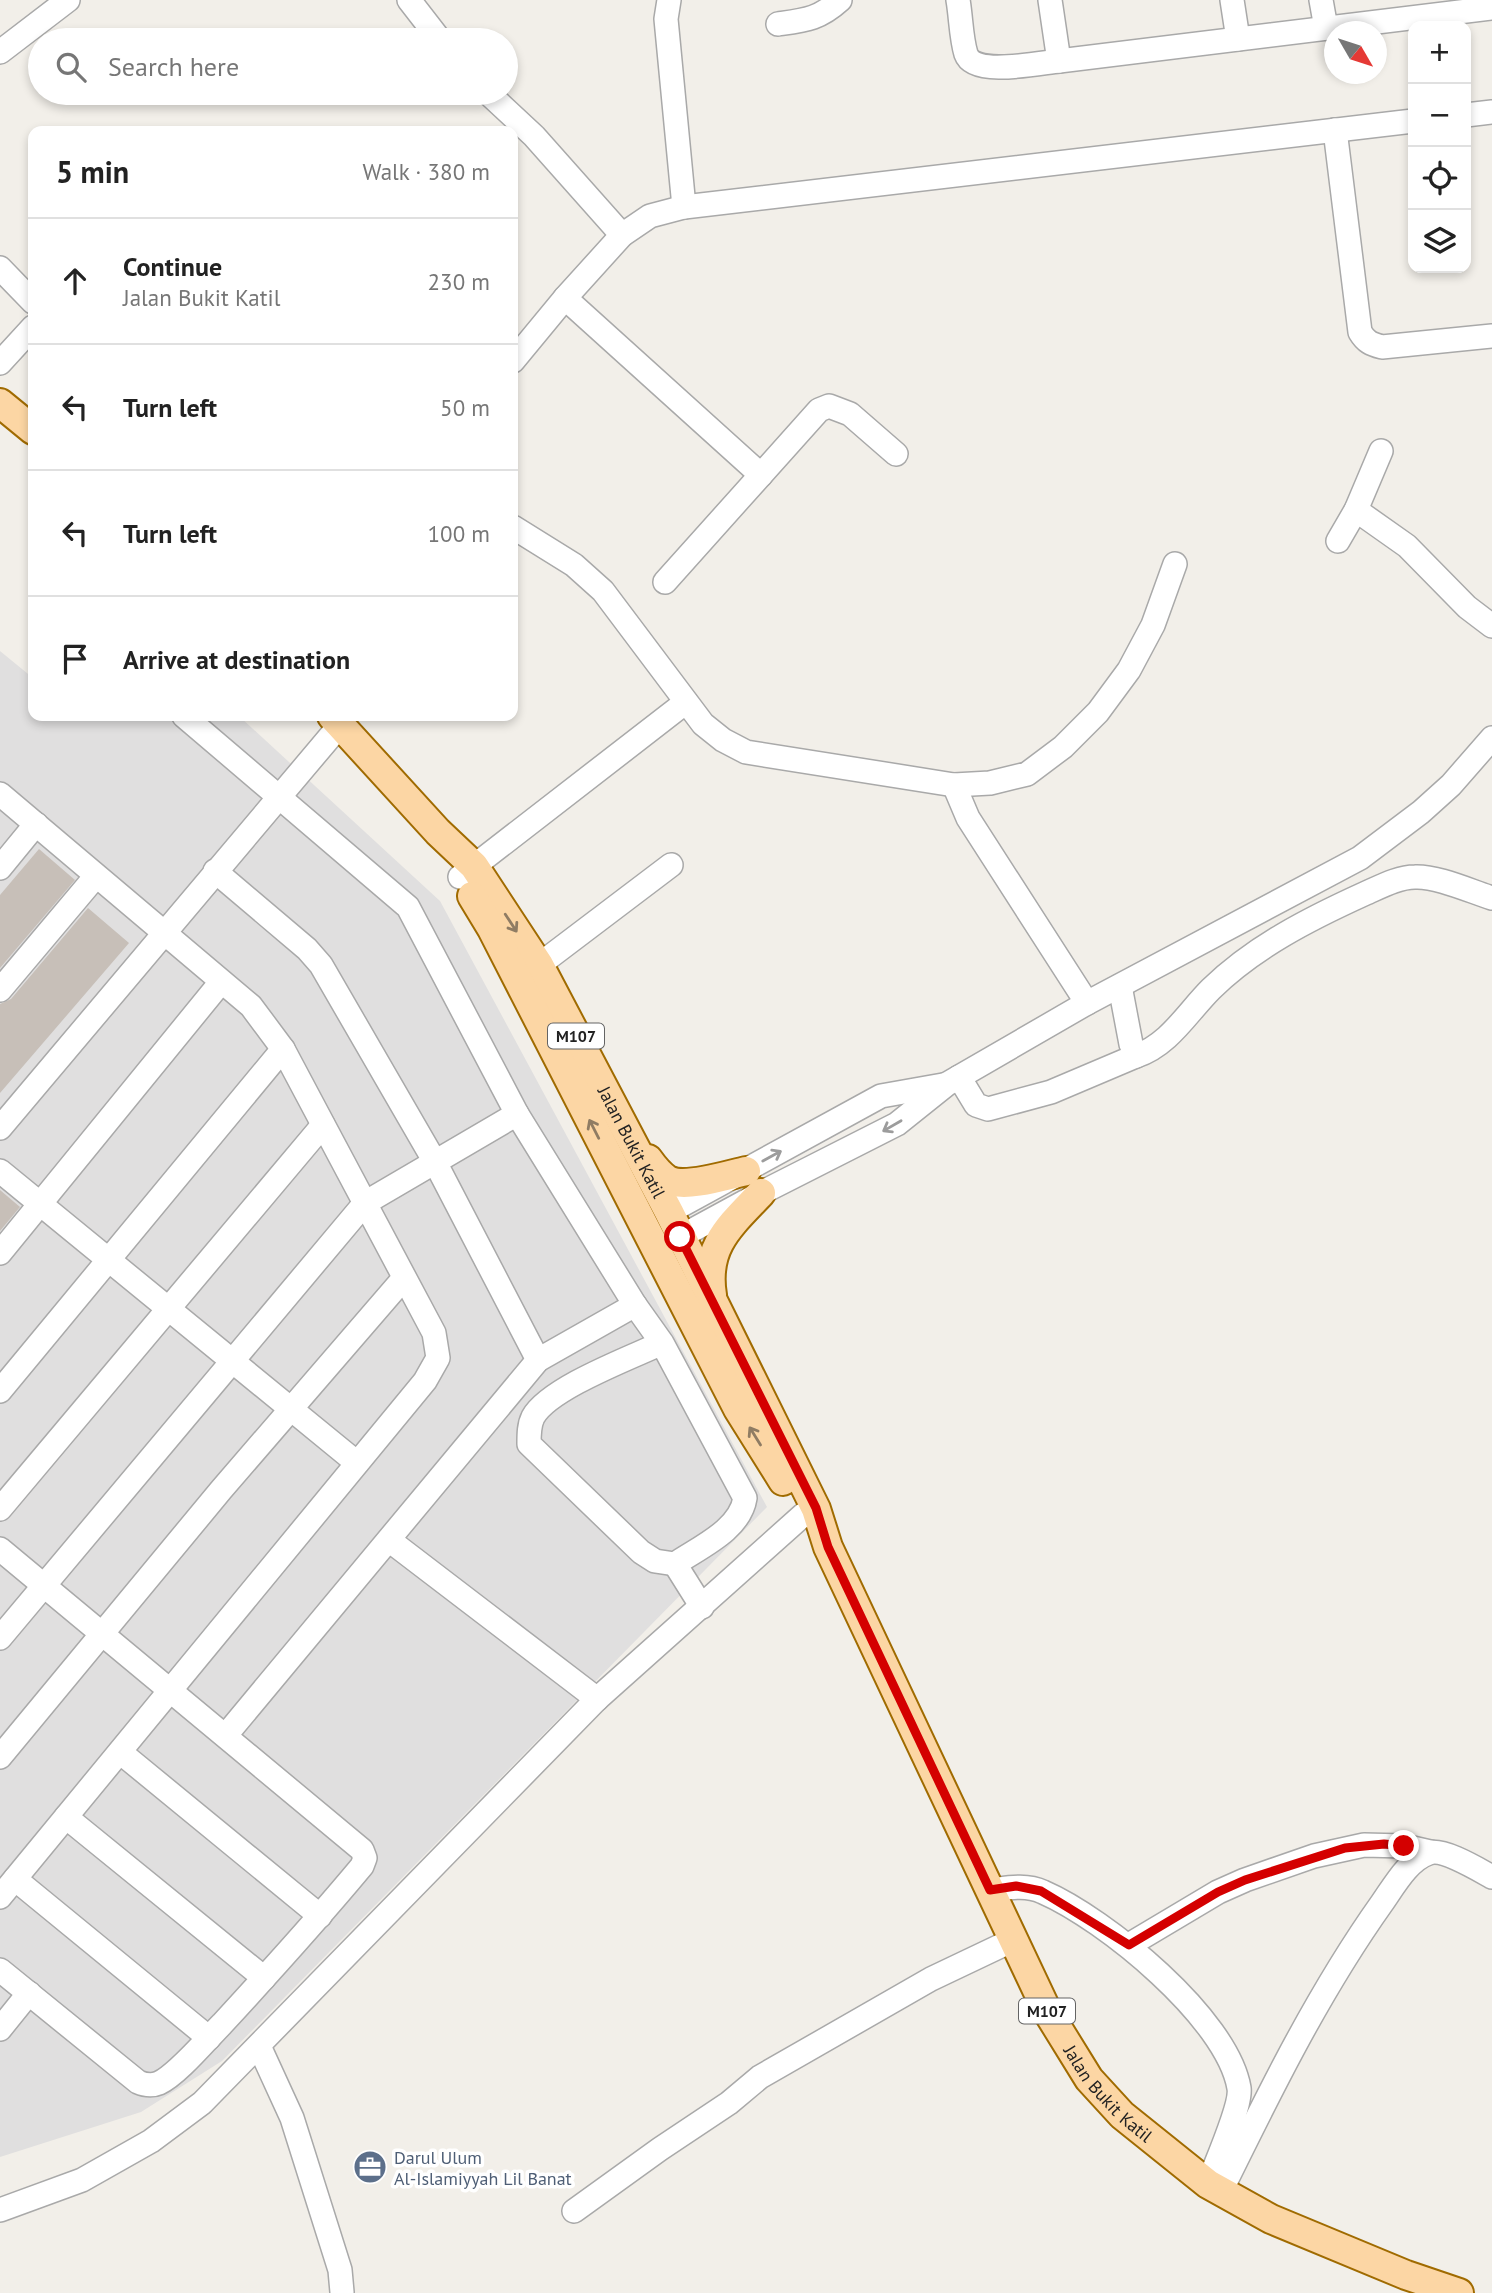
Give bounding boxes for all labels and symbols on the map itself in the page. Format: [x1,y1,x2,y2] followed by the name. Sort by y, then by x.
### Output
[1324,21,1387,84] north arrow
[504,913,519,932] one-way arrow
[548,1024,604,1048] road number: M107
[593,1081,671,1202] street label: Jalan Bukit Katil
[587,1119,601,1140] one-way arrow
[883,1119,903,1133] one-way arrow
[762,1149,782,1163] one-way arrow
[664,1221,695,1252] route start
[748,1427,763,1446] one-way arrow
[1388,1830,1419,1861] route end
[1019,1998,1075,2024] road number: M107
[1059,2040,1158,2147] street label: Jalan Bukit Katil
[394,2146,572,2190] place label: Darul Ulum Al-Islamiyyah Lil Banat
[351,2148,389,2186] office icon: Darul Ulum Al-Islamiyyah Lil Banat

